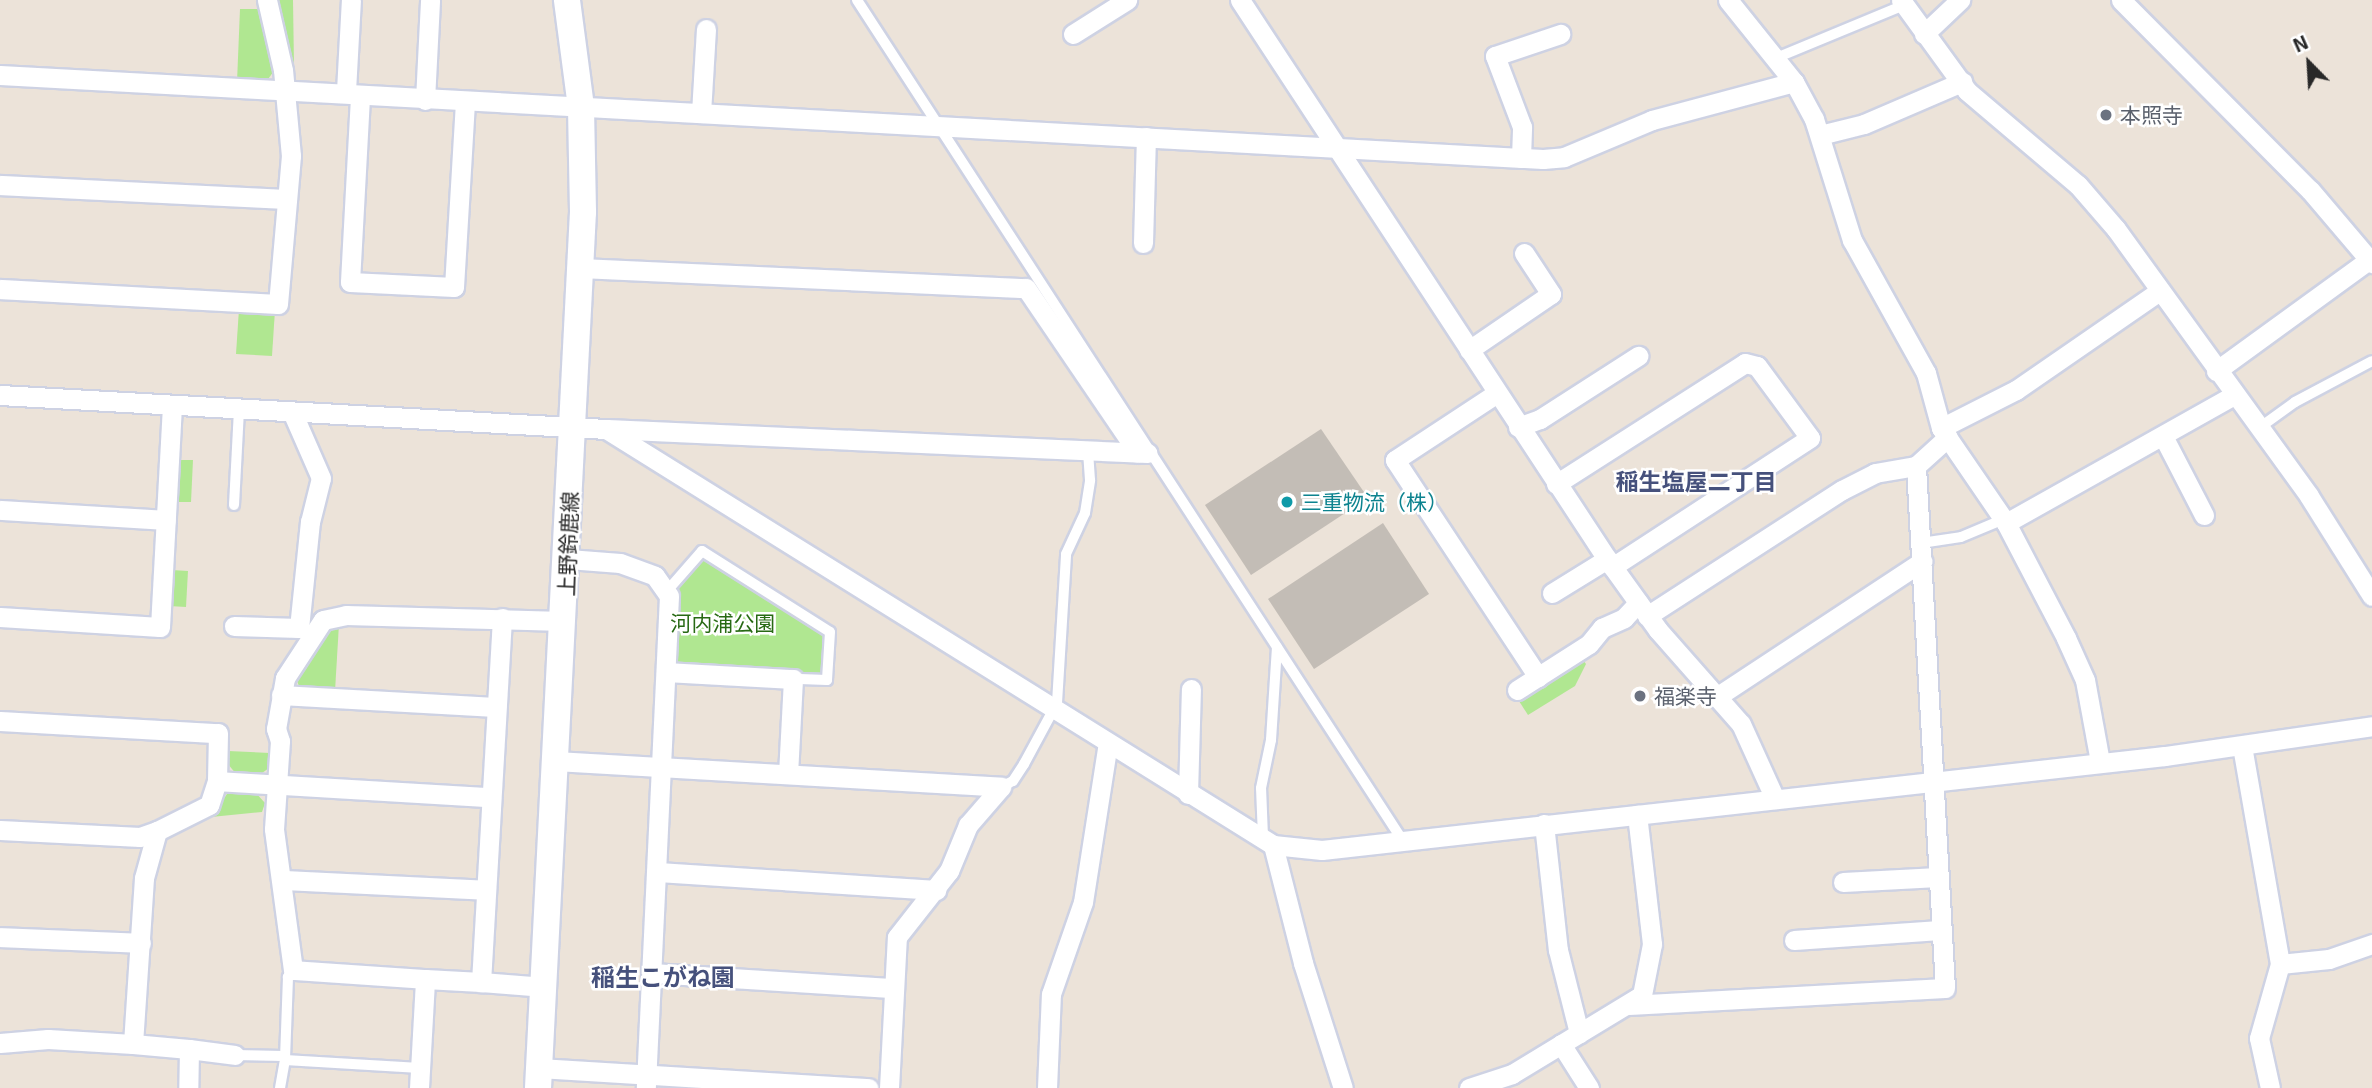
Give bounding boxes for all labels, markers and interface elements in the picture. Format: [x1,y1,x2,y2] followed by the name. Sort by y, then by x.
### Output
[2274,28,2344,98] north arrow
[2289,30,2311,57] text: N
[2120,102,2183,128] place label: 本照寺
[2098,107,2114,123] marker: 本照寺
[1616,467,1776,495] district label: 稲生塩屋二丁目
[1301,489,1448,515] place label: 三重物流（株）
[554,491,582,597] street label: 上野鈴鹿線
[1279,494,1295,510] marker: 三重物流（株）
[671,610,775,636] park label: 河内浦公園
[1654,683,1717,709] place label: 福楽寺
[1632,688,1648,704] marker: 福楽寺
[591,963,735,991] district label: 稲生こがね園

